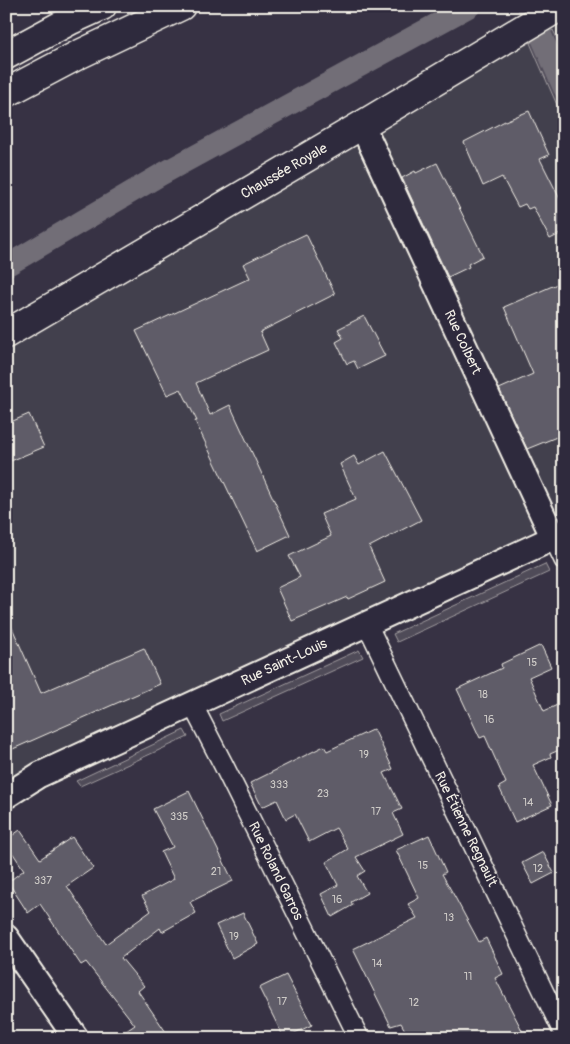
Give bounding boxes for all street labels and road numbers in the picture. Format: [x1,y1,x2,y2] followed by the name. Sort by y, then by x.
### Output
[238,139,330,203] street label: Chaussée Royale
[441,307,485,377] street label: Rue Colbert
[238,634,330,689] street label: Rue Saint-Louis
[431,768,502,890] street label: Rue Étienne Regnault
[245,819,307,924] street label: Rue Roland Garros

